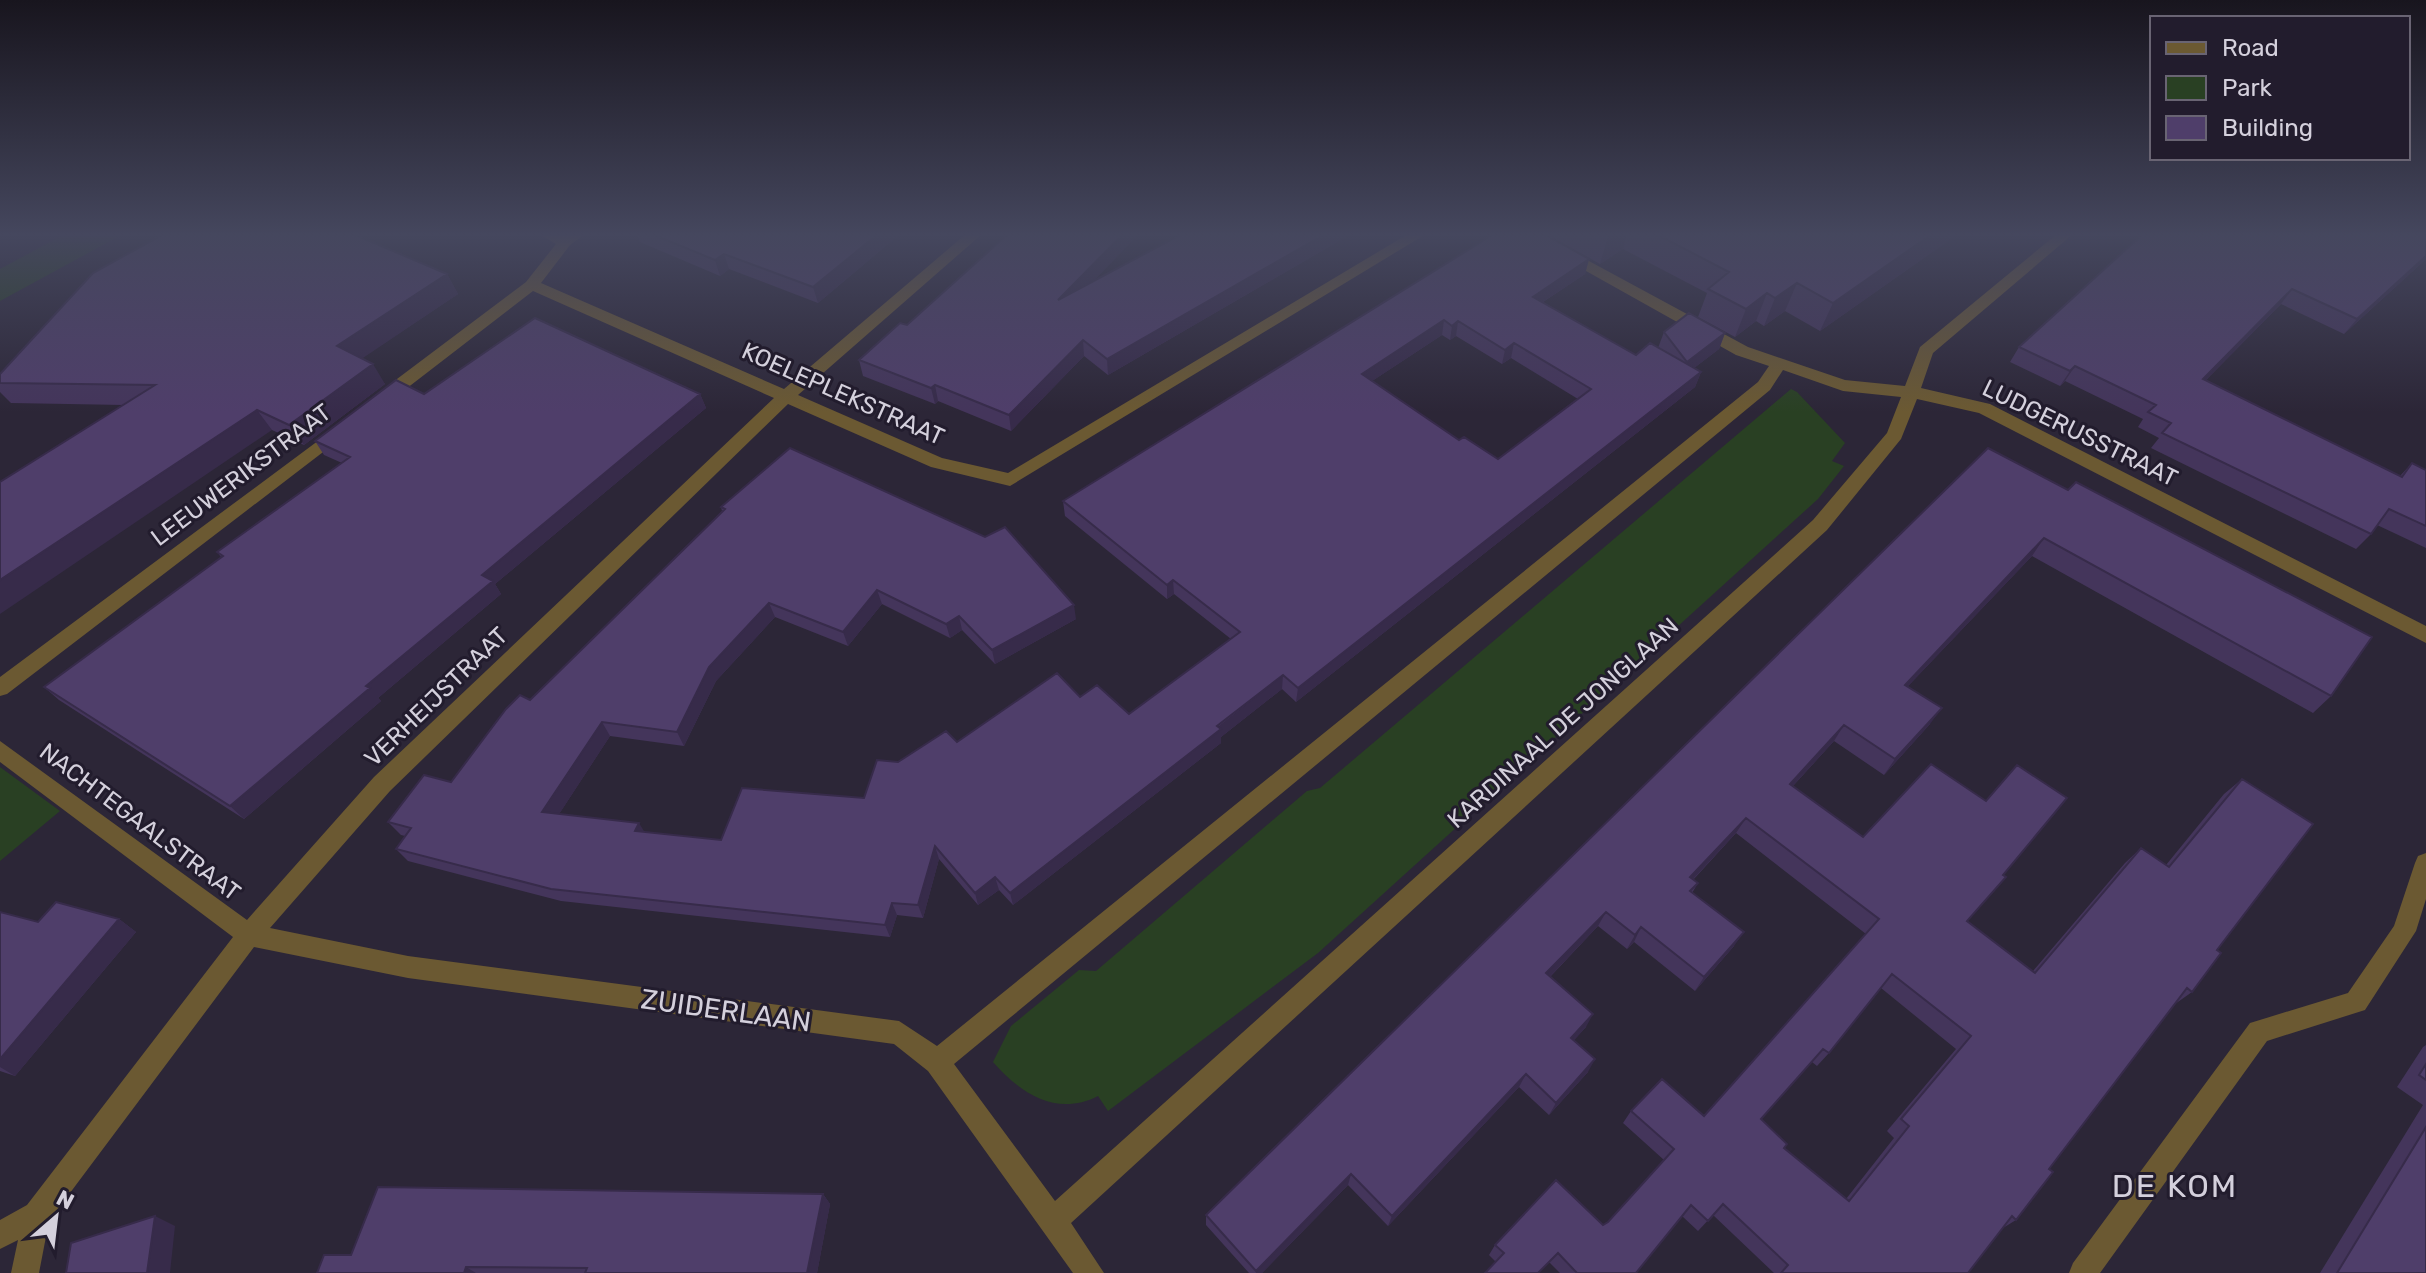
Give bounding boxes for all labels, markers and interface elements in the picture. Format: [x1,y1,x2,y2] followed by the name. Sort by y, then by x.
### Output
[2150,16,2410,160] legend
[2222,34,2279,62] text: Road
[2222,74,2273,102] text: Park
[2222,114,2313,142] text: Building
[737,337,949,451] street label: KOELEPLEKSTRAAT
[1978,374,2182,492] street label: LUDGERUSSTRAAT
[145,398,337,552] street label: LEEUWERIKSTRAAT
[1442,612,1684,834] street label: KARDINAAL DE JONGLAAN
[359,622,513,772] street label: VERHEIJSTRAAT
[34,737,246,907] street label: NACHTEGAALSTRAAT
[639,982,813,1039] street label: ZUIDERLAAN
[2112,1167,2238,1205] district label: DE KOM
[16,1177,96,1257] north arrow
[52,1184,78,1215] text: N

